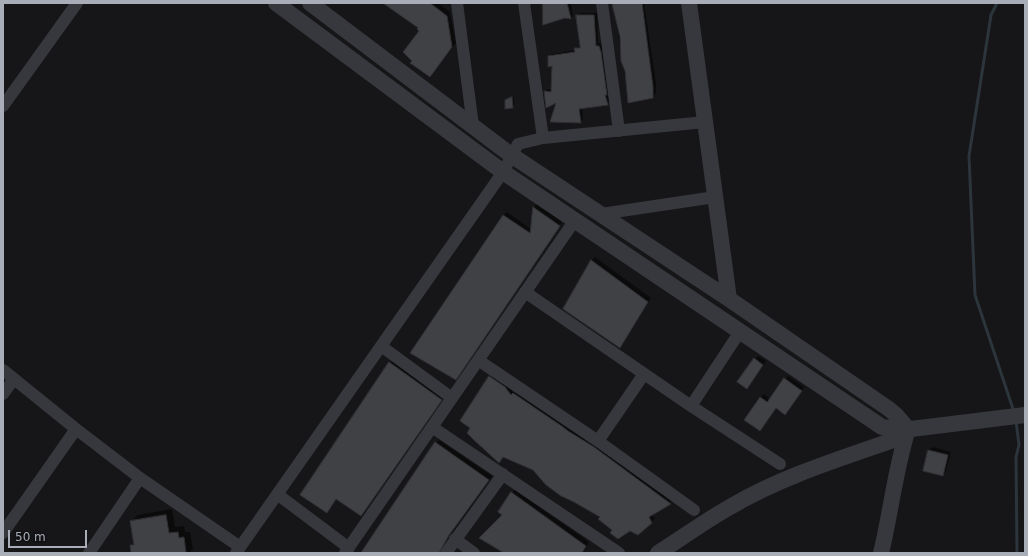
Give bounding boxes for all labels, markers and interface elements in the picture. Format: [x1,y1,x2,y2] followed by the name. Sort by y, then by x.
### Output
[10,522,89,548] scale bar
[15,530,46,544] text: 50 m

